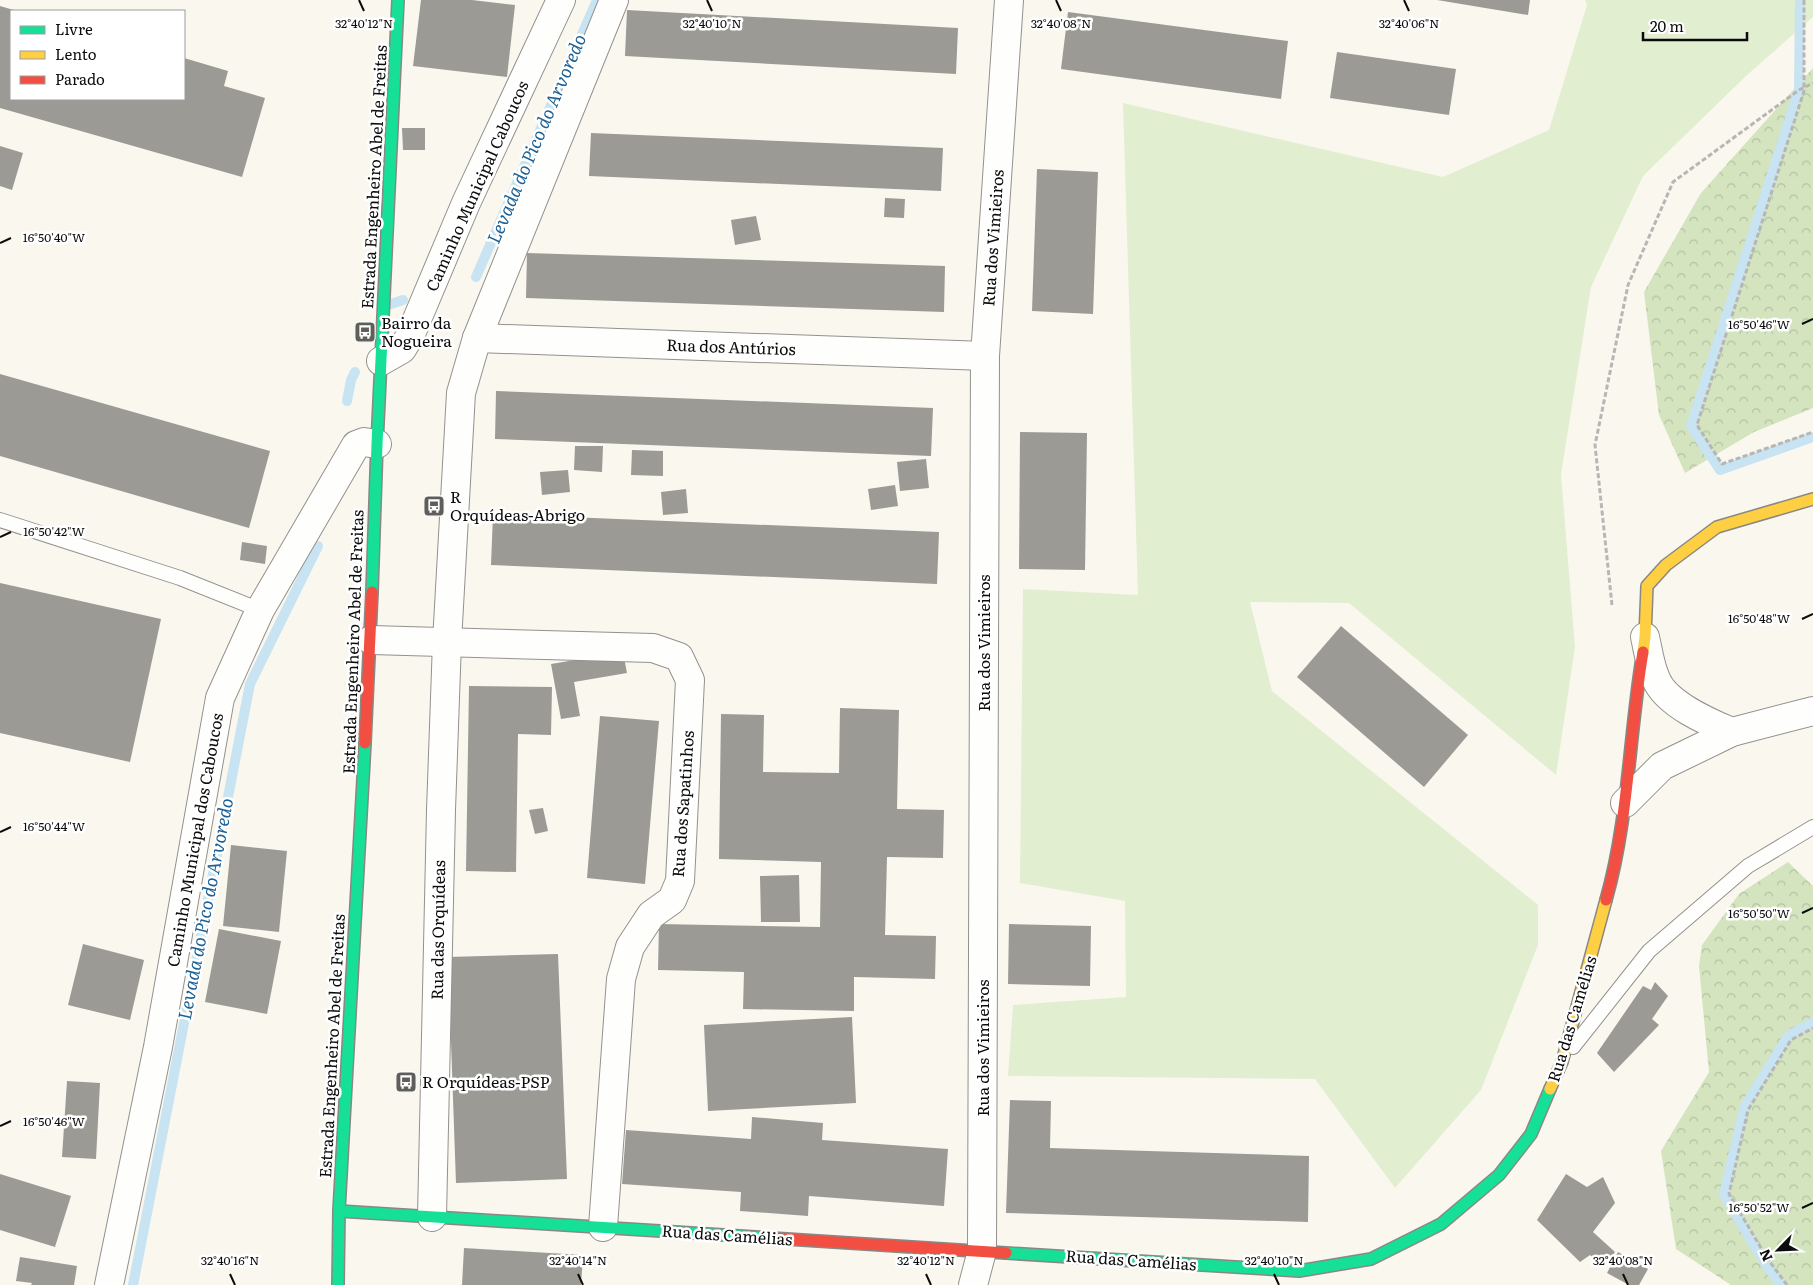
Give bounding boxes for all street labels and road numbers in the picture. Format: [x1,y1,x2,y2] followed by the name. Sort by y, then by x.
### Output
[354,44,392,310] street label: Estrada Engenheiro Abel de Freitas
[419,76,533,295] street label: Caminho Municipal Caboucos
[975,169,1009,307] street label: Rua dos Vimieiros
[666,332,796,360] street label: Rua dos Antúrios
[335,509,369,774] street label: Estrada Engenheiro Abel de Freitas
[971,574,995,712] street label: Rua dos Vimieiros
[160,711,228,969] street label: Caminho Municipal dos Caboucos
[665,730,699,878] street label: Rua dos Sapatinhos
[424,860,450,1000] street label: Rua das Orquídeas
[312,913,350,1179] street label: Estrada Engenheiro Abel de Freitas
[1540,953,1602,1085] street label: Rua das Camélias
[970,979,994,1117] street label: Rua dos Vimieiros
[661,1217,793,1251] street label: Rua das Camélias
[1065,1242,1197,1276] street label: Rua das Camélias

